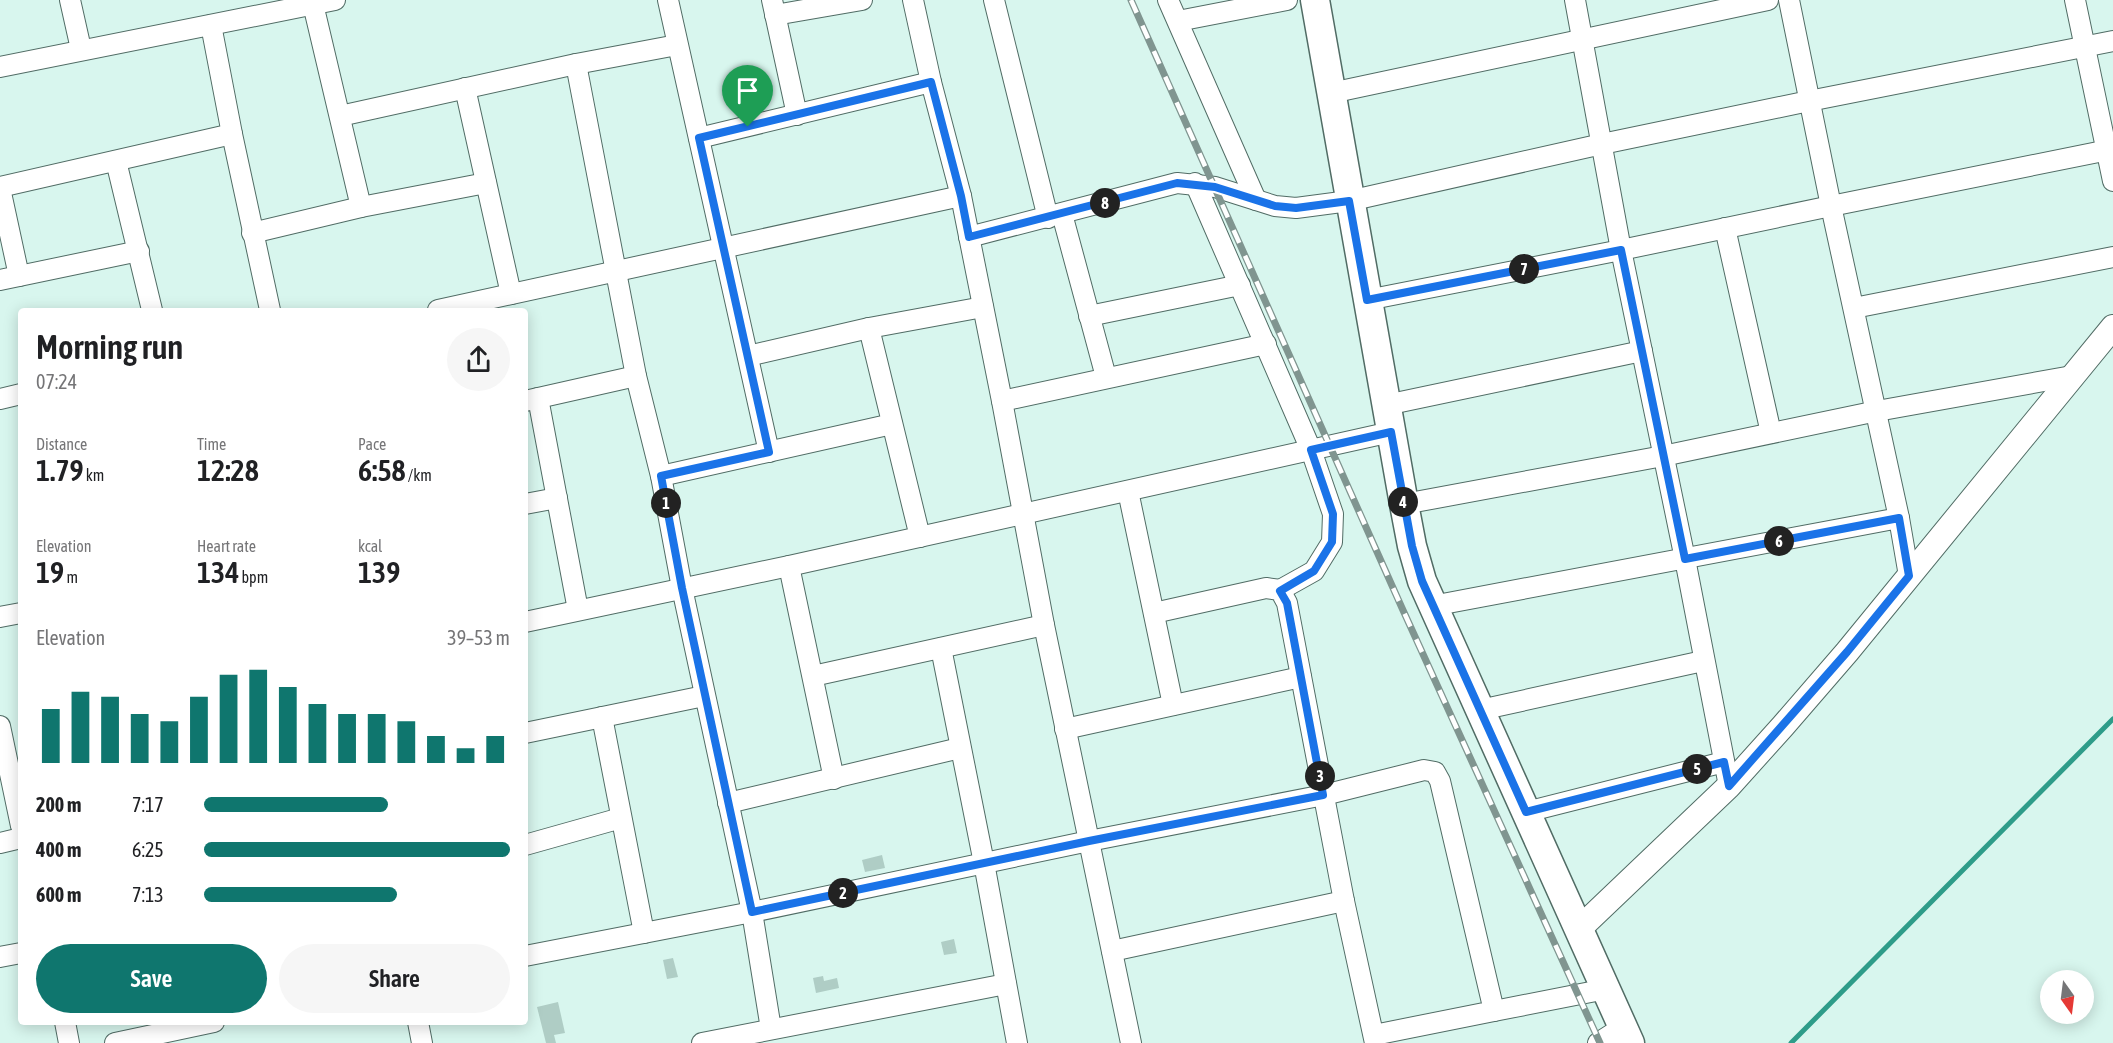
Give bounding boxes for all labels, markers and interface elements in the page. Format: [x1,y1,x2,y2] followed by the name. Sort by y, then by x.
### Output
[722,65,773,127] pin
[731,74,764,107] icon: arrive
[1090,188,1120,218] pin: 8
[1101,194,1109,212] text: 8
[1509,254,1539,284] pin: 7
[1520,260,1528,278] text: 7
[36,328,183,366] text: Morning run
[447,328,510,391] button: share
[36,370,77,393] text: 07:24
[36,435,87,453] text: Distance
[197,435,226,453] text: Time
[358,435,386,453] text: Pace
[36,453,84,487] text: 1.79
[197,453,259,487] text: 12:28
[358,453,406,487] text: 6:58
[84,466,104,484] text: km
[406,466,432,484] text: /km
[1388,487,1418,517] pin: 4
[651,488,681,518] pin: 1
[1399,493,1407,511] text: 4
[662,494,670,512] text: 1
[1764,526,1794,556] pin: 6
[1775,532,1783,550] text: 6
[36,537,91,555] text: Elevation
[197,537,256,555] text: Heart rate
[358,537,382,555] text: kcal
[36,555,64,589] text: 19
[197,555,239,589] text: 134
[358,555,400,589] text: 139
[64,568,78,586] text: m
[239,568,268,586] text: bpm
[36,626,105,649] text: Elevation
[447,626,510,649] text: 39–53 m
[1682,754,1712,784] pin: 5
[1693,760,1701,778] text: 5
[1305,761,1335,791] pin: 3
[1316,767,1324,785] text: 3
[36,793,81,816] text: 200 m
[132,793,164,816] text: 7:17
[36,838,81,861] text: 400 m
[132,838,164,861] text: 6:25
[828,878,858,908] pin: 2
[36,883,81,906] text: 600 m
[132,883,164,906] text: 7:13
[839,884,847,902] text: 2
[36,944,267,1013] button: Save
[279,944,510,1013] button: Share
[2040,970,2094,1024] north arrow
[2040,970,2094,1024] map controls

